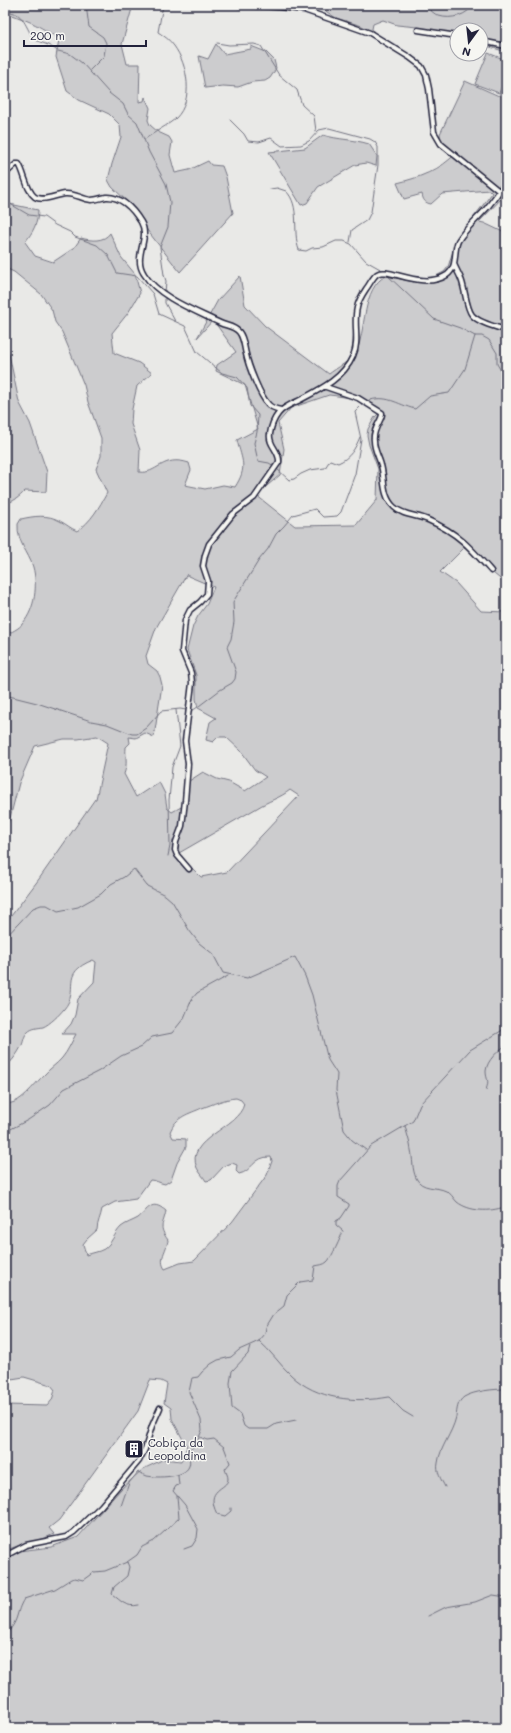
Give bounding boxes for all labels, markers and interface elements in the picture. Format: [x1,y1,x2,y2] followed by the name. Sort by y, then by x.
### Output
[24,22,146,48] scale bar
[449,22,489,62] north arrow
[30,27,65,43] text: 200 m
[460,44,472,60] text: N
[148,1435,207,1463] place label: Cobiça da Leopoldina
[123,1438,145,1460] building icon: Cobiça da Leopoldina

